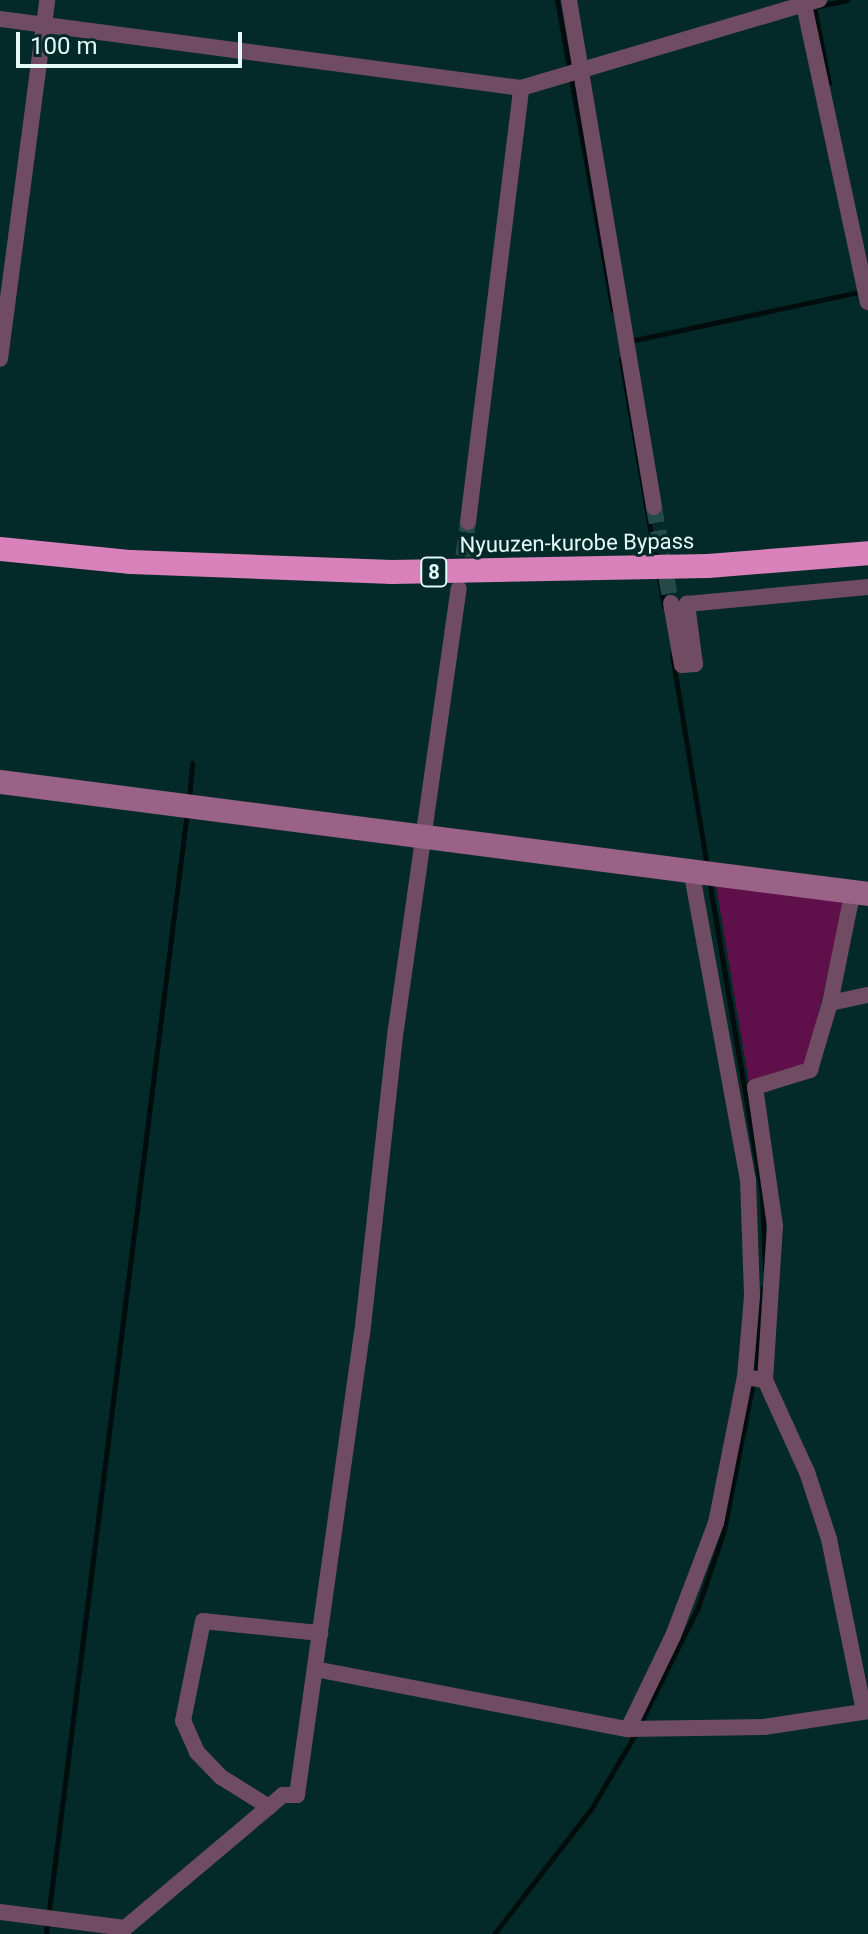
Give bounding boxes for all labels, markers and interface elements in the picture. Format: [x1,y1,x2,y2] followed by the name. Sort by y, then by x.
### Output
[20,16,246,66] scale bar
[30,32,97,60] text: 100 m
[459,528,695,558] street label: Nyuuzen-kurobe Bypass
[420,556,448,588] road number: 8

